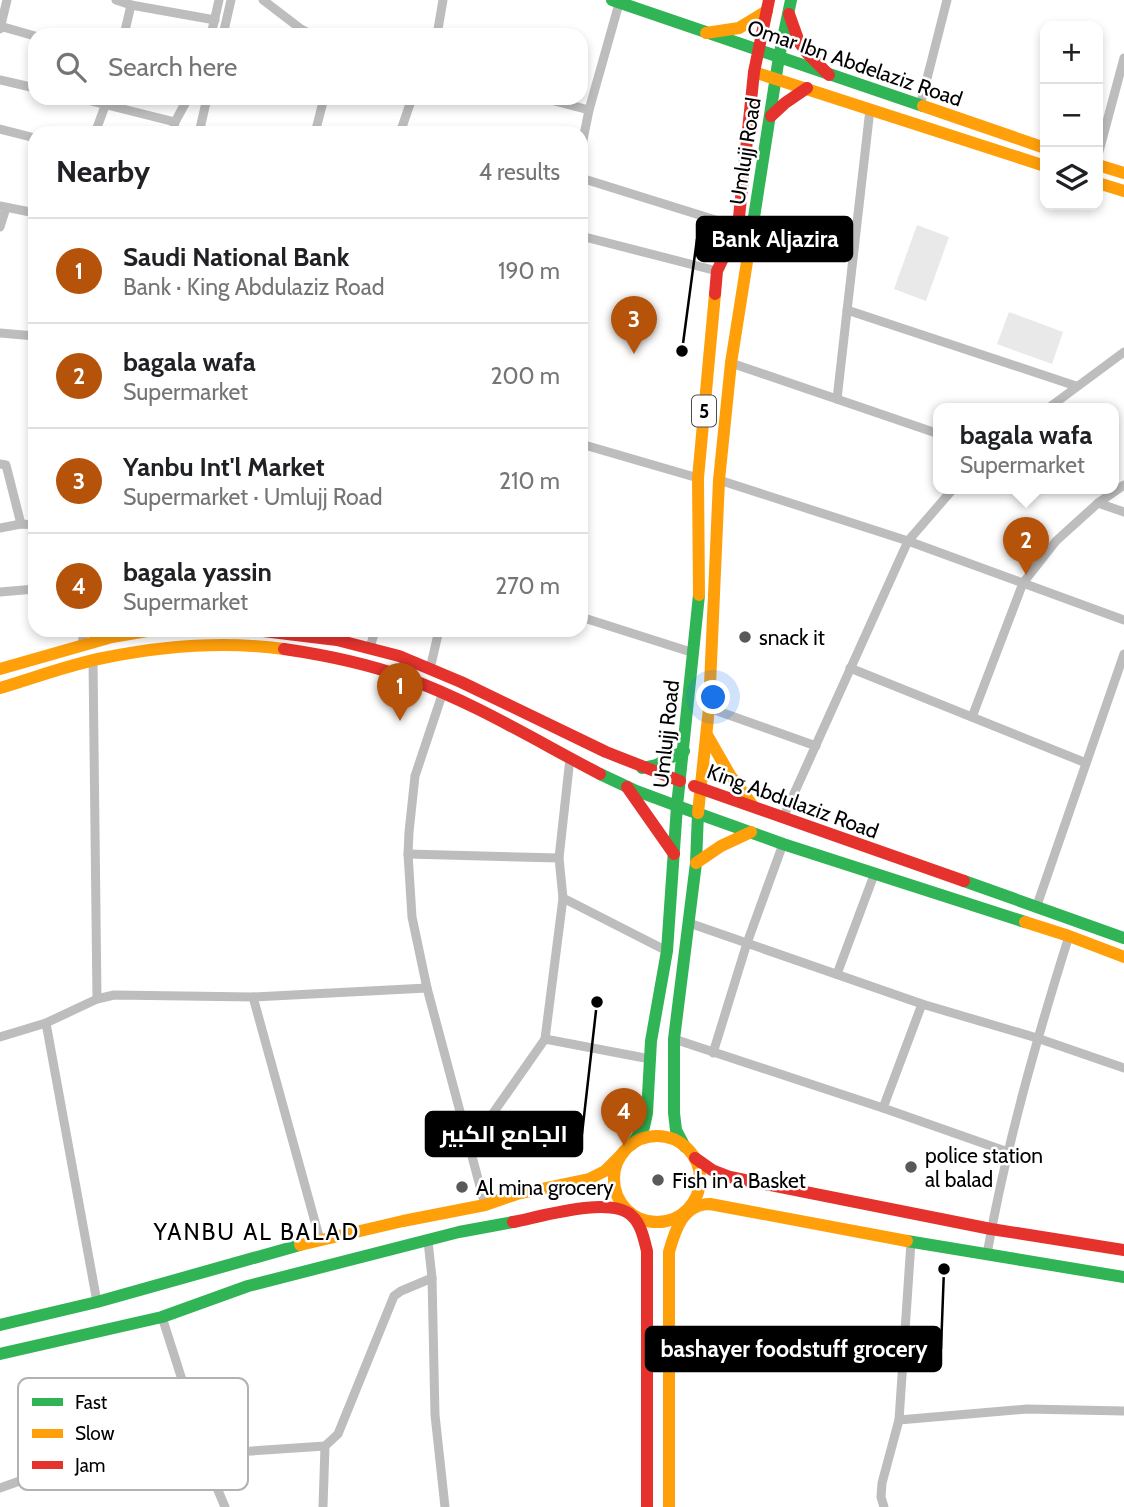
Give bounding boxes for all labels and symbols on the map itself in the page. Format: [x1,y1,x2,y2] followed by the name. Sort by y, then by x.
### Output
[744,14,966,112] street label: Omar Ibn Abdelaziz Road
[724,95,767,207] street label: Umlujj Road
[697,217,852,261] callout: Bank Aljazira
[711,225,839,253] text: Bank Aljazira
[611,296,657,354] pin: 3
[692,396,716,426] road number: 5
[1003,517,1049,575] pin: 2
[759,625,825,650] place label: snack it
[737,629,753,645] marker: snack it
[377,663,423,721] pin: 1
[648,679,685,789] street label: Umlujj Road
[696,680,730,714] your location
[704,758,882,844] street label: King Abdulaziz Road
[601,1088,647,1146] pin: 4
[426,1112,582,1156] callout: الجامع الكبير
[439,1120,568,1150] text: الجامع الكبير
[925,1143,1043,1192] place label: police station al balad
[903,1159,919,1175] marker: police station al balad
[672,1168,806,1193] place label: Fish in a Basket
[650,1172,666,1188] marker: Fish in a Basket
[476,1175,614,1200] place label: Al mina grocery
[454,1179,470,1195] marker: Al mina grocery
[153,1218,360,1246] district label: YANBU AL BALAD
[646,1327,941,1371] callout: bashayer foodstuff grocery
[660,1335,928,1363] text: bashayer foodstuff grocery
[18,1378,248,1490] legend
[75,1391,108,1414] text: Fast
[75,1422,115,1445] text: Slow
[74,1454,105,1477] text: Jam

